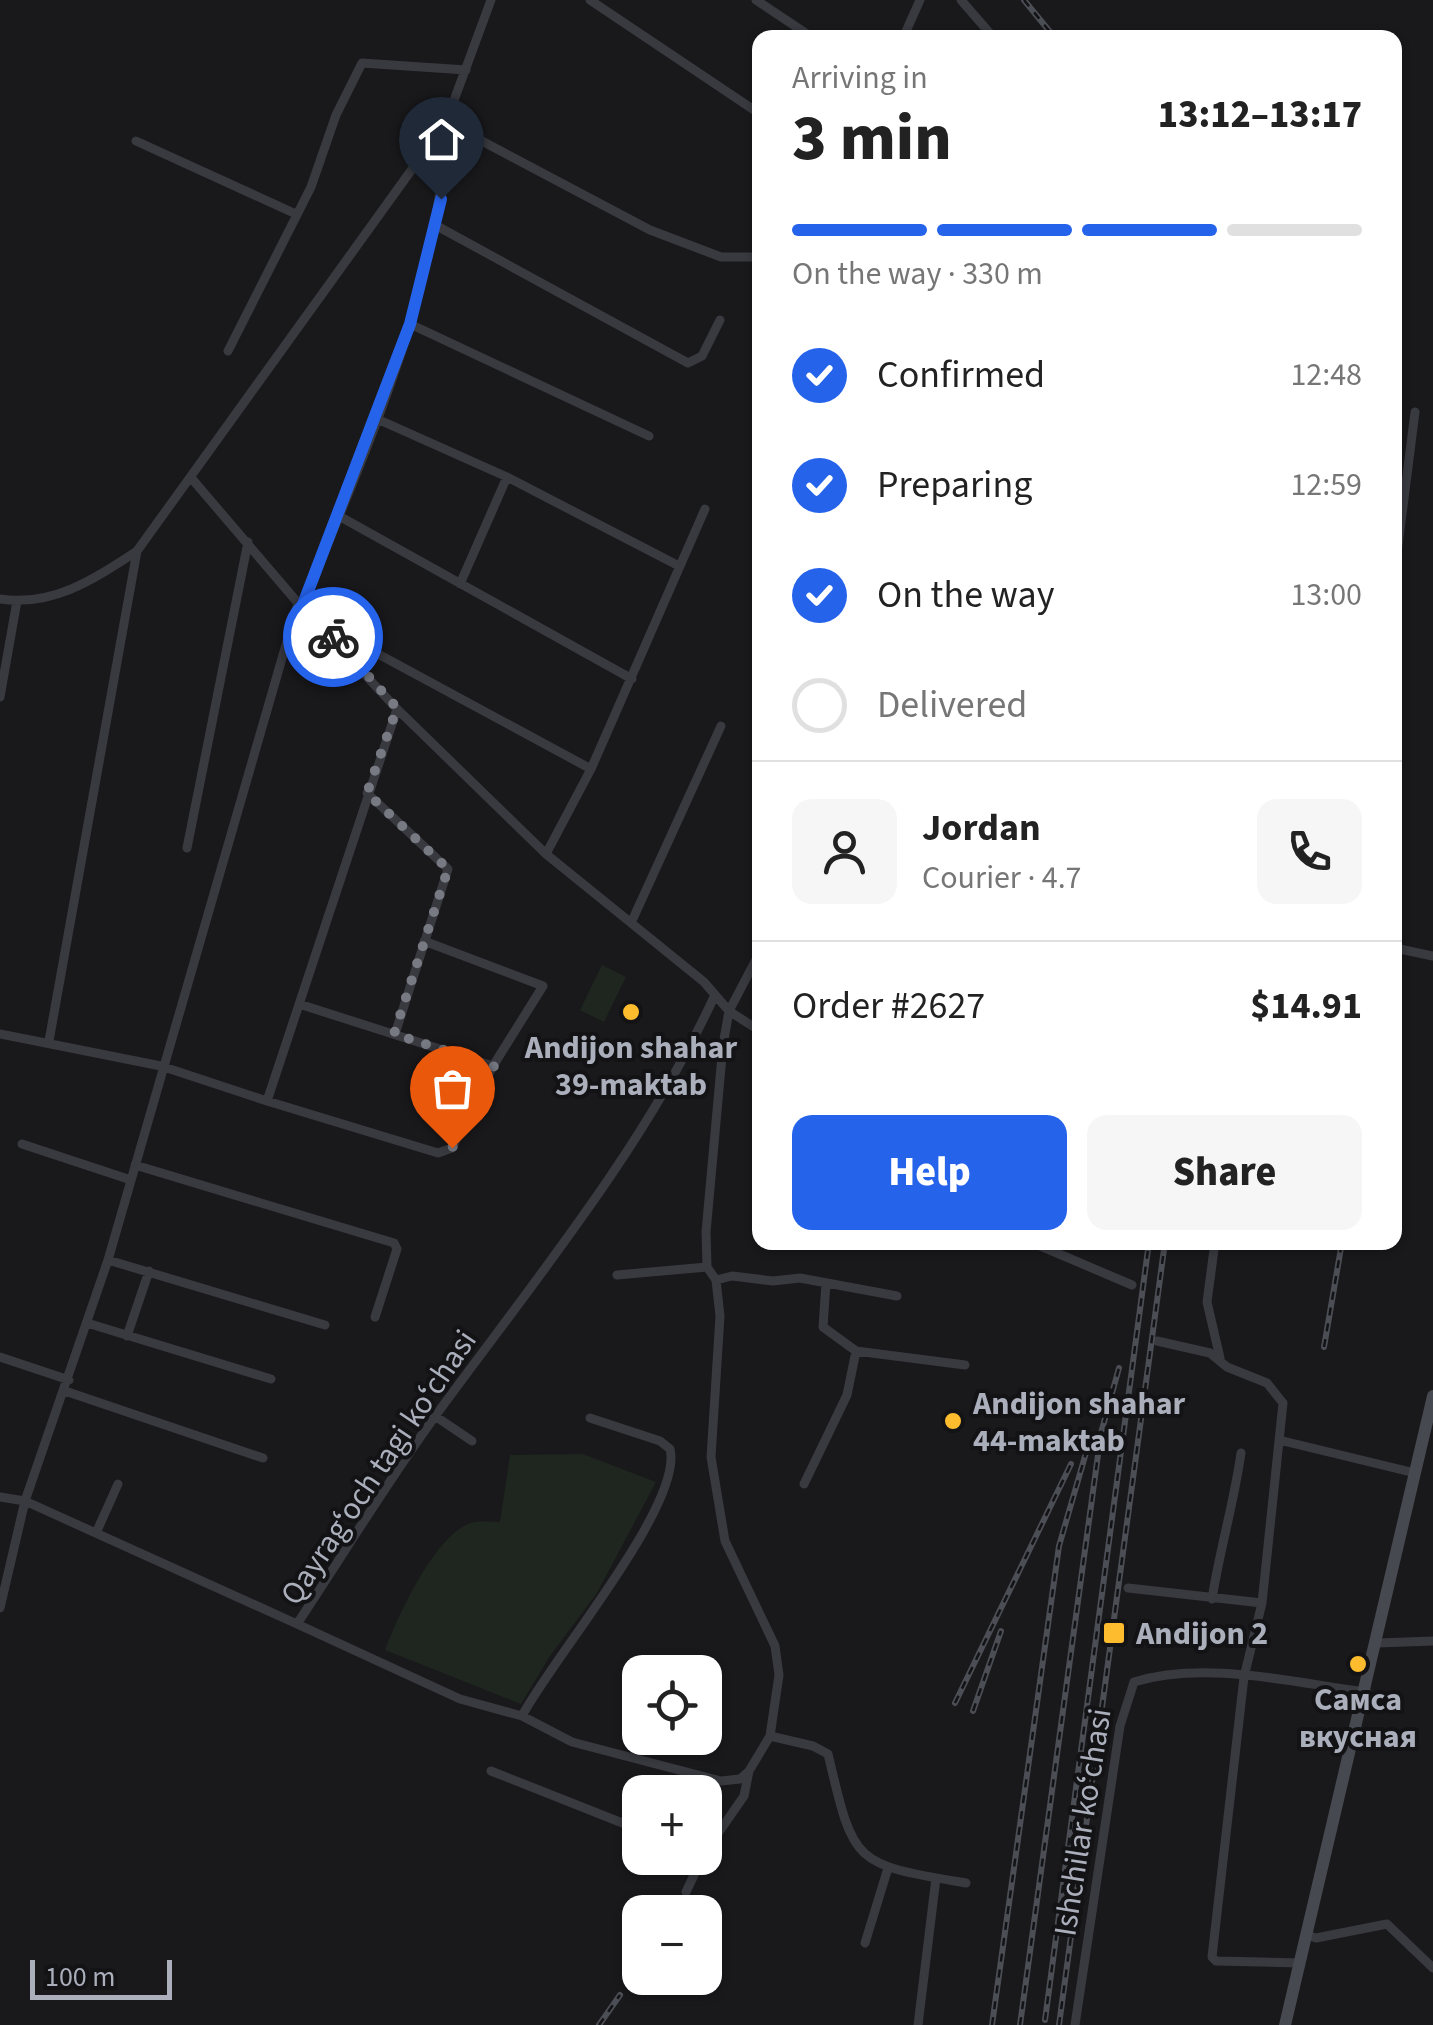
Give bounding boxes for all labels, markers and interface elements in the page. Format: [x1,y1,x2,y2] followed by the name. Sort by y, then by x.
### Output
[792,55,928,101] text: Arriving in
[1158,88,1362,142] text: 13:12–13:17
[792,92,952,185] text: 3 min
[399,97,484,200] pin
[414,112,469,167] icon: home
[792,251,1043,297] text: On the way · 330 m
[792,348,847,403] icon: check
[877,348,1045,402] text: Confirmed
[1290,352,1362,398] text: 12:48
[792,458,847,513] icon: check
[877,458,1032,512] text: Preparing
[1290,462,1362,508] text: 12:59
[792,568,847,623] icon: check
[877,568,1054,622] text: On the way
[1290,572,1362,618] text: 13:00
[283,587,383,687] courier
[306,610,361,665] icon: bike
[877,678,1027,732] text: Delivered
[792,799,897,904] button: person
[1257,799,1362,904] button: phone
[922,801,1041,855] text: Jordan
[922,855,1082,901] text: Courier · 4.7
[792,979,985,1033] text: Order #2627
[1250,979,1362,1033] text: $14.91
[620,1001,642,1023] marker: Andijon shahar 39-maktab
[524,1025,737,1108] place label: Andijon shahar 39-maktab
[410,1046,495,1149] pin
[425,1061,480,1116] icon: bag
[792,1115,1067,1230] button: Help
[1087,1115,1362,1230] button: Share
[269,1321,488,1614] street label: Qayragʻoch tagi koʻchasi
[972,1381,1186,1464] place label: Andijon shahar 44-maktab
[942,1410,964,1432] marker: Andijon shahar 44-maktab
[1135,1611,1268,1657] place label: Andijon 2
[1101,1620,1127,1646] marker: Andijon 2
[1347,1653,1369,1675] marker: Самса вкусная
[622,1655,722,1995] map controls
[622,1655,722,1755] button: locate
[1299,1677,1417,1760] place label: Самса вкусная
[1042,1705,1124,1939] street label: Ishchilar koʻchasi
[622,1775,722,1875] button: +
[622,1895,722,1995] button: −
[30,1955,172,2000] scale bar
[45,1957,116,1997] text: 100 m

